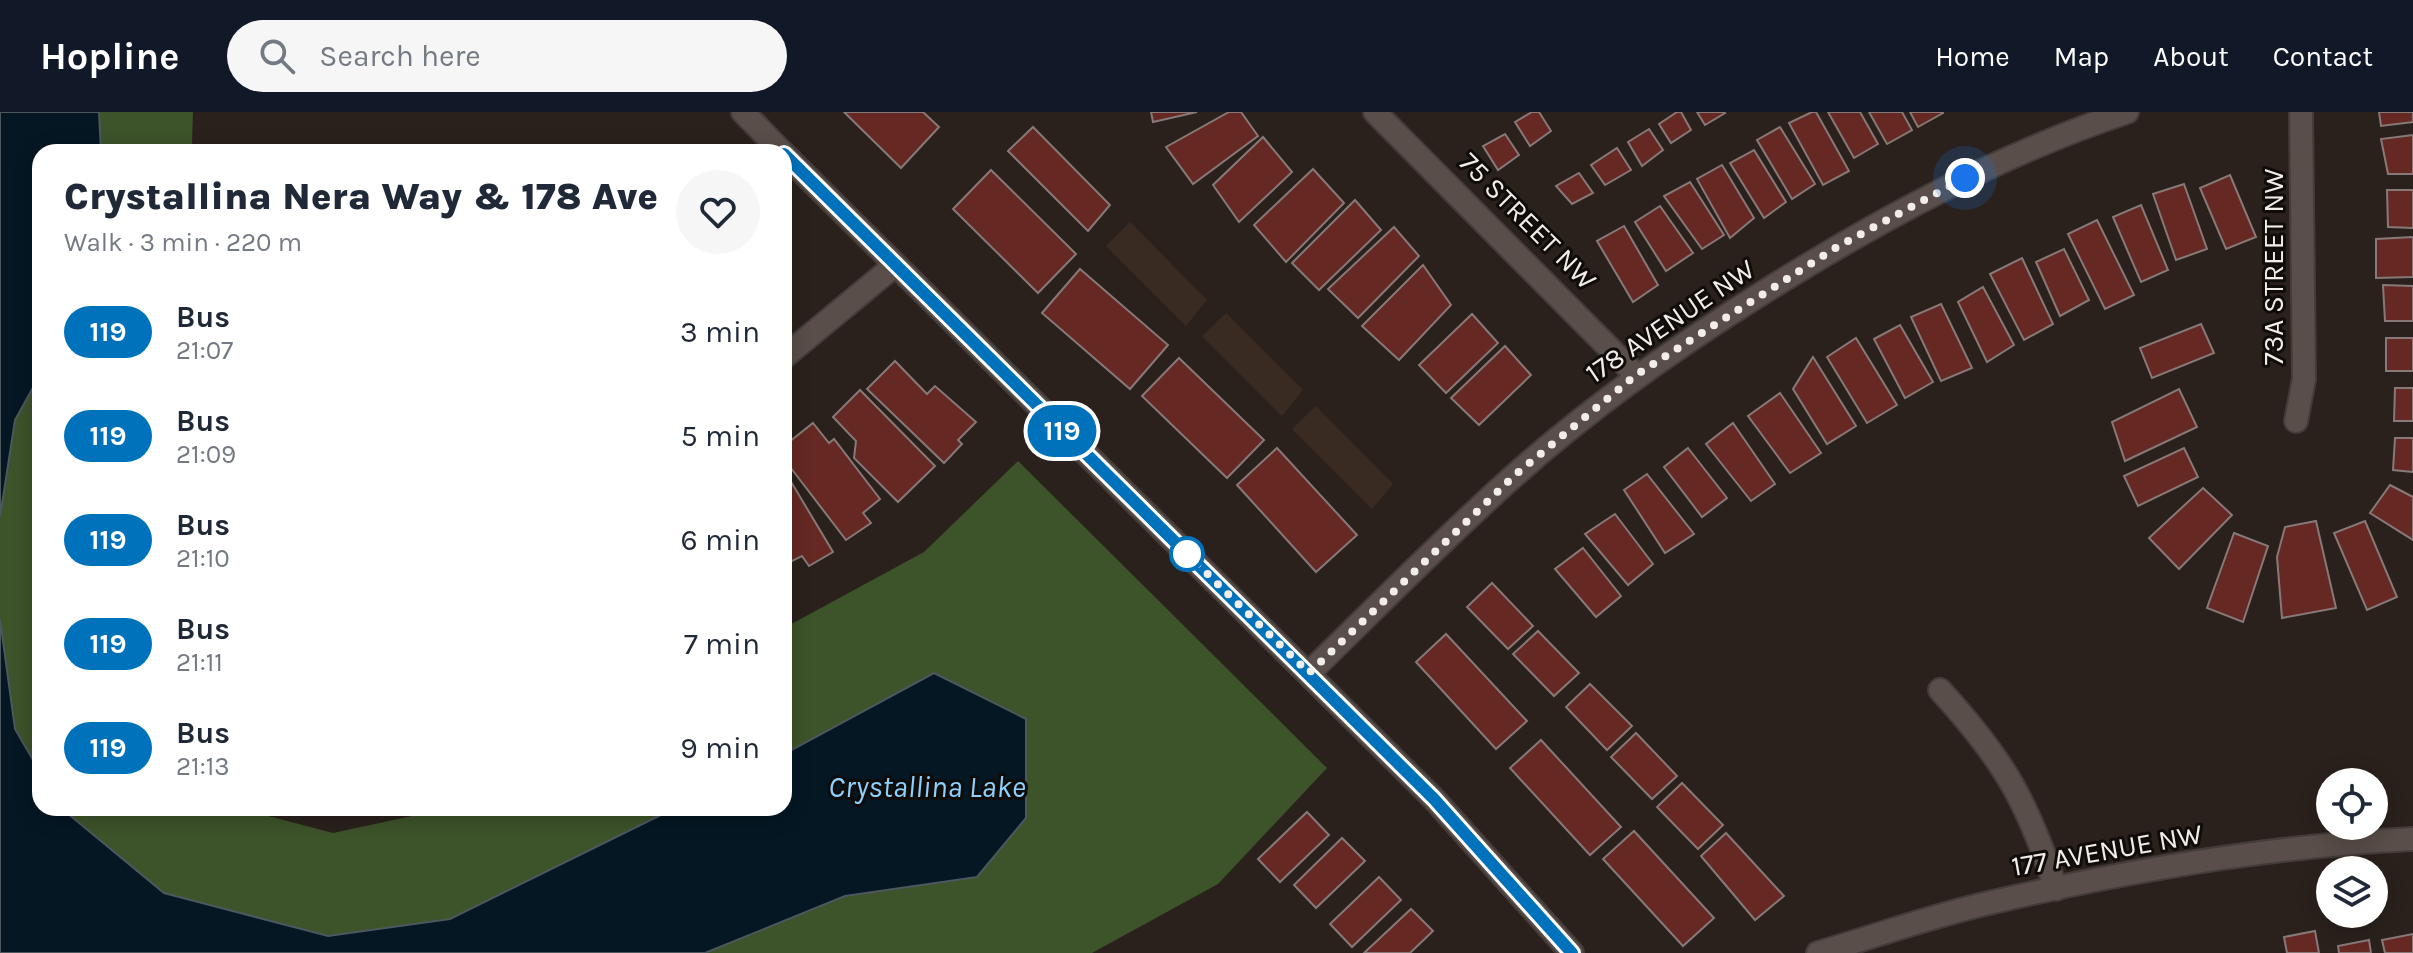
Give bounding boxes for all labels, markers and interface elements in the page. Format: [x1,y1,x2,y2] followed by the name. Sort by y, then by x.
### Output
[227,20,787,92] search box
[40,34,179,79] text: Hopline
[255,34,299,78] icon: search
[319,38,481,74] text: Search here
[1935,40,2010,73] text: Home
[2054,40,2109,73] text: Map
[2153,40,2229,73] text: About
[2273,40,2373,73] text: Contact
[1453,146,1603,296] street label: 75 STREET NW
[1945,158,1985,198] your location
[2257,169,2290,365] street label: 73A STREET NW
[676,170,760,254] button: heart
[64,174,658,219] text: Crystallina Nera Way & 178 Ave
[64,227,302,258] text: Walk · 3 min · 220 m
[1579,252,1761,390] street label: 178 AVENUE NW
[176,299,230,335] text: Bus
[680,314,760,350] text: 3 min
[89,315,127,348] text: 119
[176,335,233,366] text: 21:07
[176,403,230,439] text: Bus
[1016,405,1108,457] line badge: 119
[1043,414,1081,447] text: 119
[681,418,760,454] text: 5 min
[89,419,127,452] text: 119
[176,439,236,470] text: 21:09
[176,507,230,543] text: Bus
[681,522,760,558] text: 6 min
[89,523,127,556] text: 119
[1170,537,1204,571] unlabelled marker
[176,543,230,574] text: 21:10
[176,611,230,647] text: Bus
[684,626,760,662] text: 7 min
[89,627,127,660] text: 119
[176,647,223,678] text: 21:11
[176,715,230,751] text: Bus
[680,730,760,766] text: 9 min
[89,731,127,764] text: 119
[176,751,230,782] text: 21:13
[2316,768,2388,928] map controls
[2316,768,2388,840] button: locate
[828,769,1026,805] water label: Crystallina Lake
[2009,817,2205,883] street label: 177 AVENUE NW
[2316,856,2388,928] button: layers

